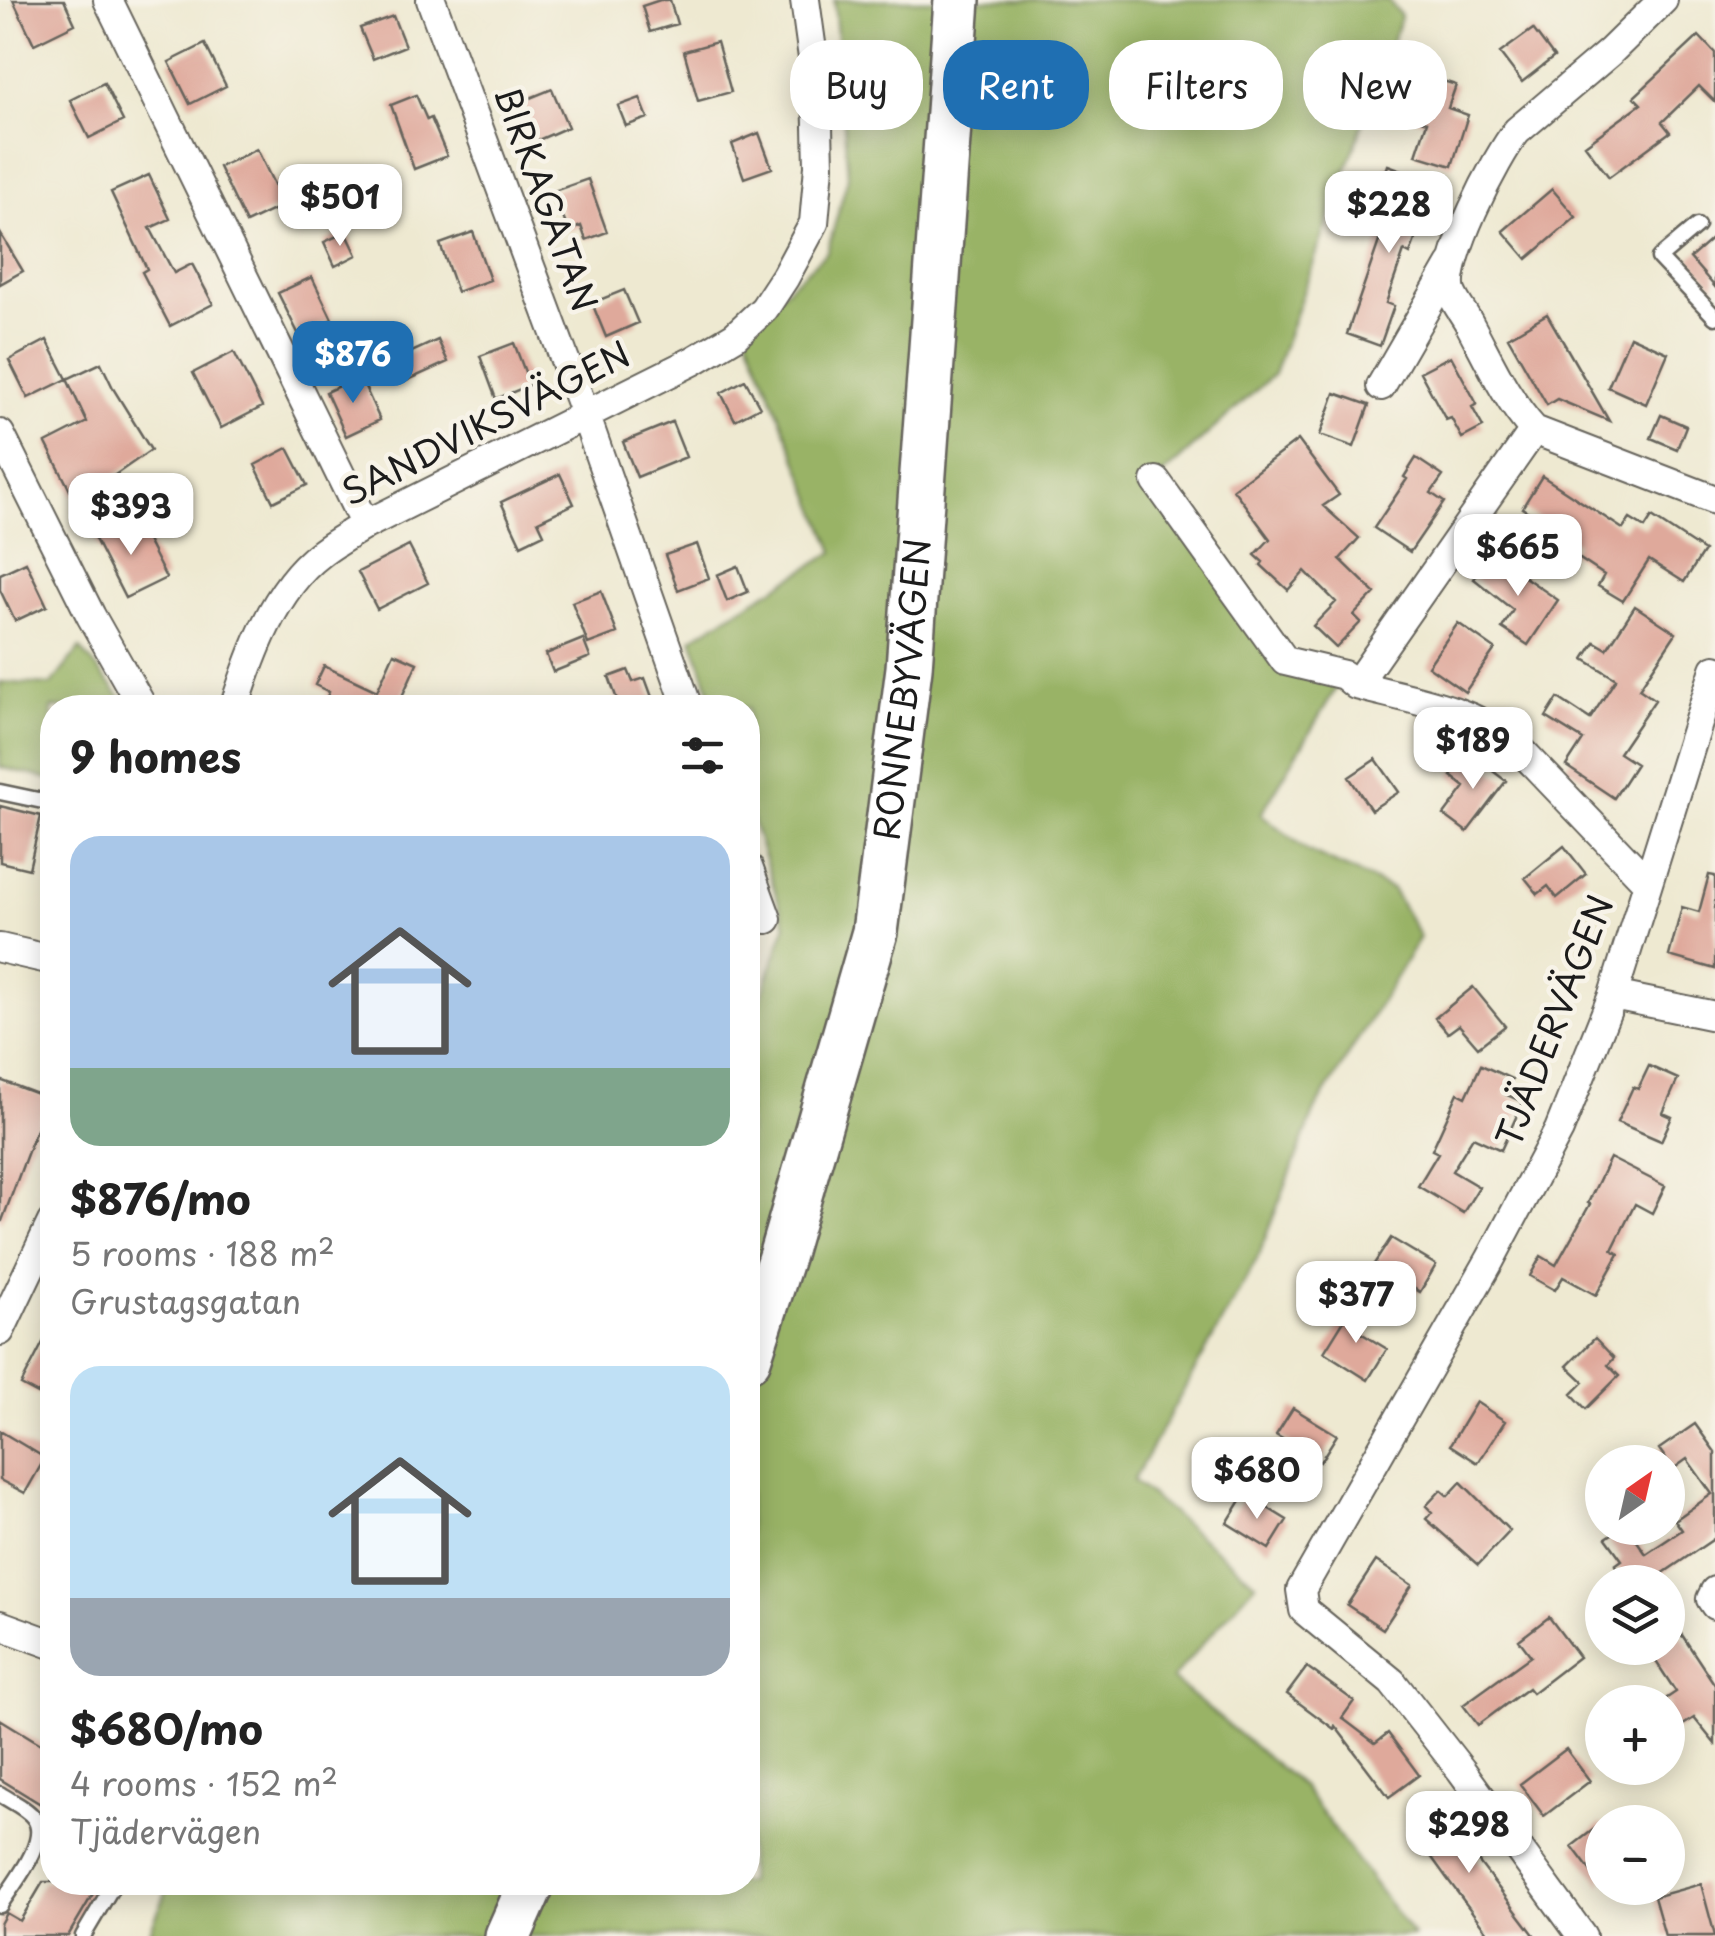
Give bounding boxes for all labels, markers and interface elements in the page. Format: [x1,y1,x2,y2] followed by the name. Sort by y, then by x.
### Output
[790,40,923,130] chip: Buy
[943,40,1089,130] chip: Rent
[1109,40,1283,130] chip: Filters
[1303,40,1447,130] chip: New
[482,78,613,318] street label: BIRKAGATAN
[281,164,399,249] pin: $501
[1330,171,1448,256] pin: $228
[300,172,380,220] text: $501
[1347,179,1431,227] text: $228
[294,321,412,406] pin: $876
[331,326,638,518] street label: SANDVIKSVÄGEN
[314,329,392,377] text: $876
[72,473,190,558] pin: $393
[90,481,172,529] text: $393
[1459,514,1577,599] pin: $665
[1476,522,1560,570] text: $665
[858,536,942,843] street label: RONNEBYVÄGEN
[1414,707,1532,792] pin: $189
[1436,715,1510,763] text: $189
[70,724,241,787] text: 9 homes
[675,728,730,783] icon: filters
[1480,887,1625,1154] street label: TJÄDERVÄGEN
[310,901,490,1081] icon: home
[70,1166,251,1229] text: $876/mo
[70,1229,335,1277] text: 5 rooms · 188 m²
[1297,1261,1415,1346] pin: $377
[1318,1269,1394,1317] text: $377
[70,1277,301,1325] text: Grustagsgatan
[310,1431,490,1611] icon: home
[1198,1437,1316,1522] pin: $680
[1214,1445,1300,1493] text: $680
[1585,1445,1685,1545] north arrow
[1585,1445,1685,1905] map controls
[1585,1565,1685,1665] button: layers
[1585,1685,1685,1785] button: +
[70,1696,263,1759] text: $680/mo
[70,1759,338,1807] text: 4 rooms · 152 m²
[1410,1791,1528,1876] pin: $298
[1428,1799,1510,1847] text: $298
[1585,1805,1685,1905] button: −
[70,1807,261,1855] text: Tjädervägen

